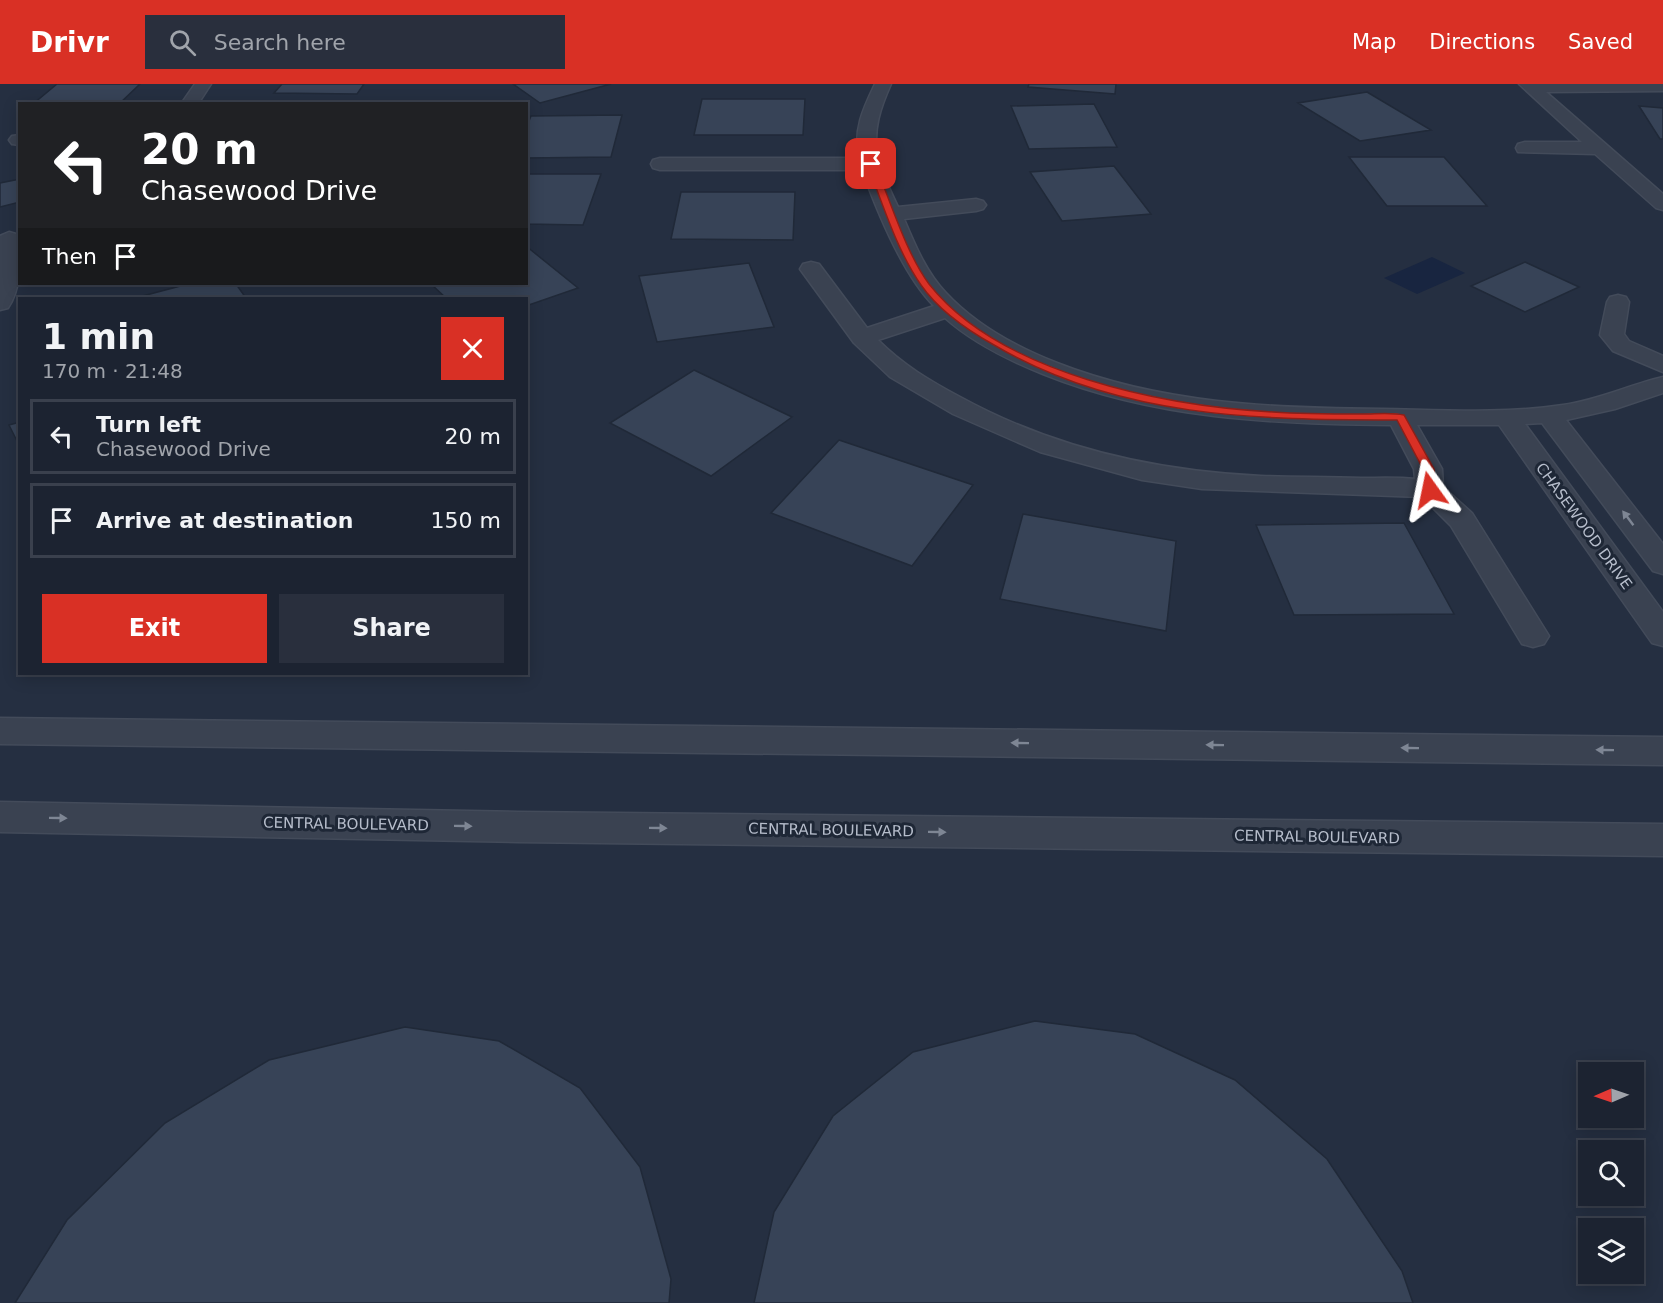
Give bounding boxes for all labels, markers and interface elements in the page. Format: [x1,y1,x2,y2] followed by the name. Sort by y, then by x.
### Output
[145,15,565,69] search box
[30,26,109,59] text: Drivr
[166,26,199,59] icon: search
[214,30,346,55] text: Search here
[1352,30,1396,54] text: Map
[1429,30,1535,54] text: Directions
[1568,30,1633,54] text: Saved
[141,125,258,174] text: 20 m
[42,126,120,204] icon: left
[845,138,896,189] pin
[854,147,887,180] icon: arrive
[141,175,377,206] text: Chasewood Drive
[109,240,142,273] icon: arrive
[42,244,97,269] text: Then
[42,316,155,357] text: 1 min
[441,317,504,380] button: close
[42,359,183,383] text: 170 m · 21:48
[96,412,201,437] text: Turn left
[45,420,78,453] icon: left
[445,424,501,449] text: 20 m
[96,437,271,461] text: Chasewood Drive
[1398,458,1462,522] position arrow
[1532,459,1636,593] street label: CHASEWOOD DRIVE
[45,504,78,537] icon: arrive
[96,508,353,533] text: Arrive at destination
[431,508,501,533] text: 150 m
[1622,510,1634,525] one-way arrow
[42,594,267,663] button: Exit
[279,594,504,663] button: Share
[1010,738,1029,748] one-way arrow
[1205,741,1224,750] one-way arrow
[1400,743,1419,753] one-way arrow
[1595,745,1614,755] one-way arrow
[49,814,68,823] one-way arrow
[263,814,429,834] street label: CENTRAL BOULEVARD
[748,820,914,840] street label: CENTRAL BOULEVARD
[454,821,473,830] one-way arrow
[649,823,668,833] one-way arrow
[928,827,947,837] one-way arrow
[1234,827,1400,847] street label: CENTRAL BOULEVARD
[1578,1062,1644,1128] north arrow
[1578,1062,1644,1284] map controls
[1578,1140,1644,1206] button: search
[1578,1218,1644,1284] button: layers

